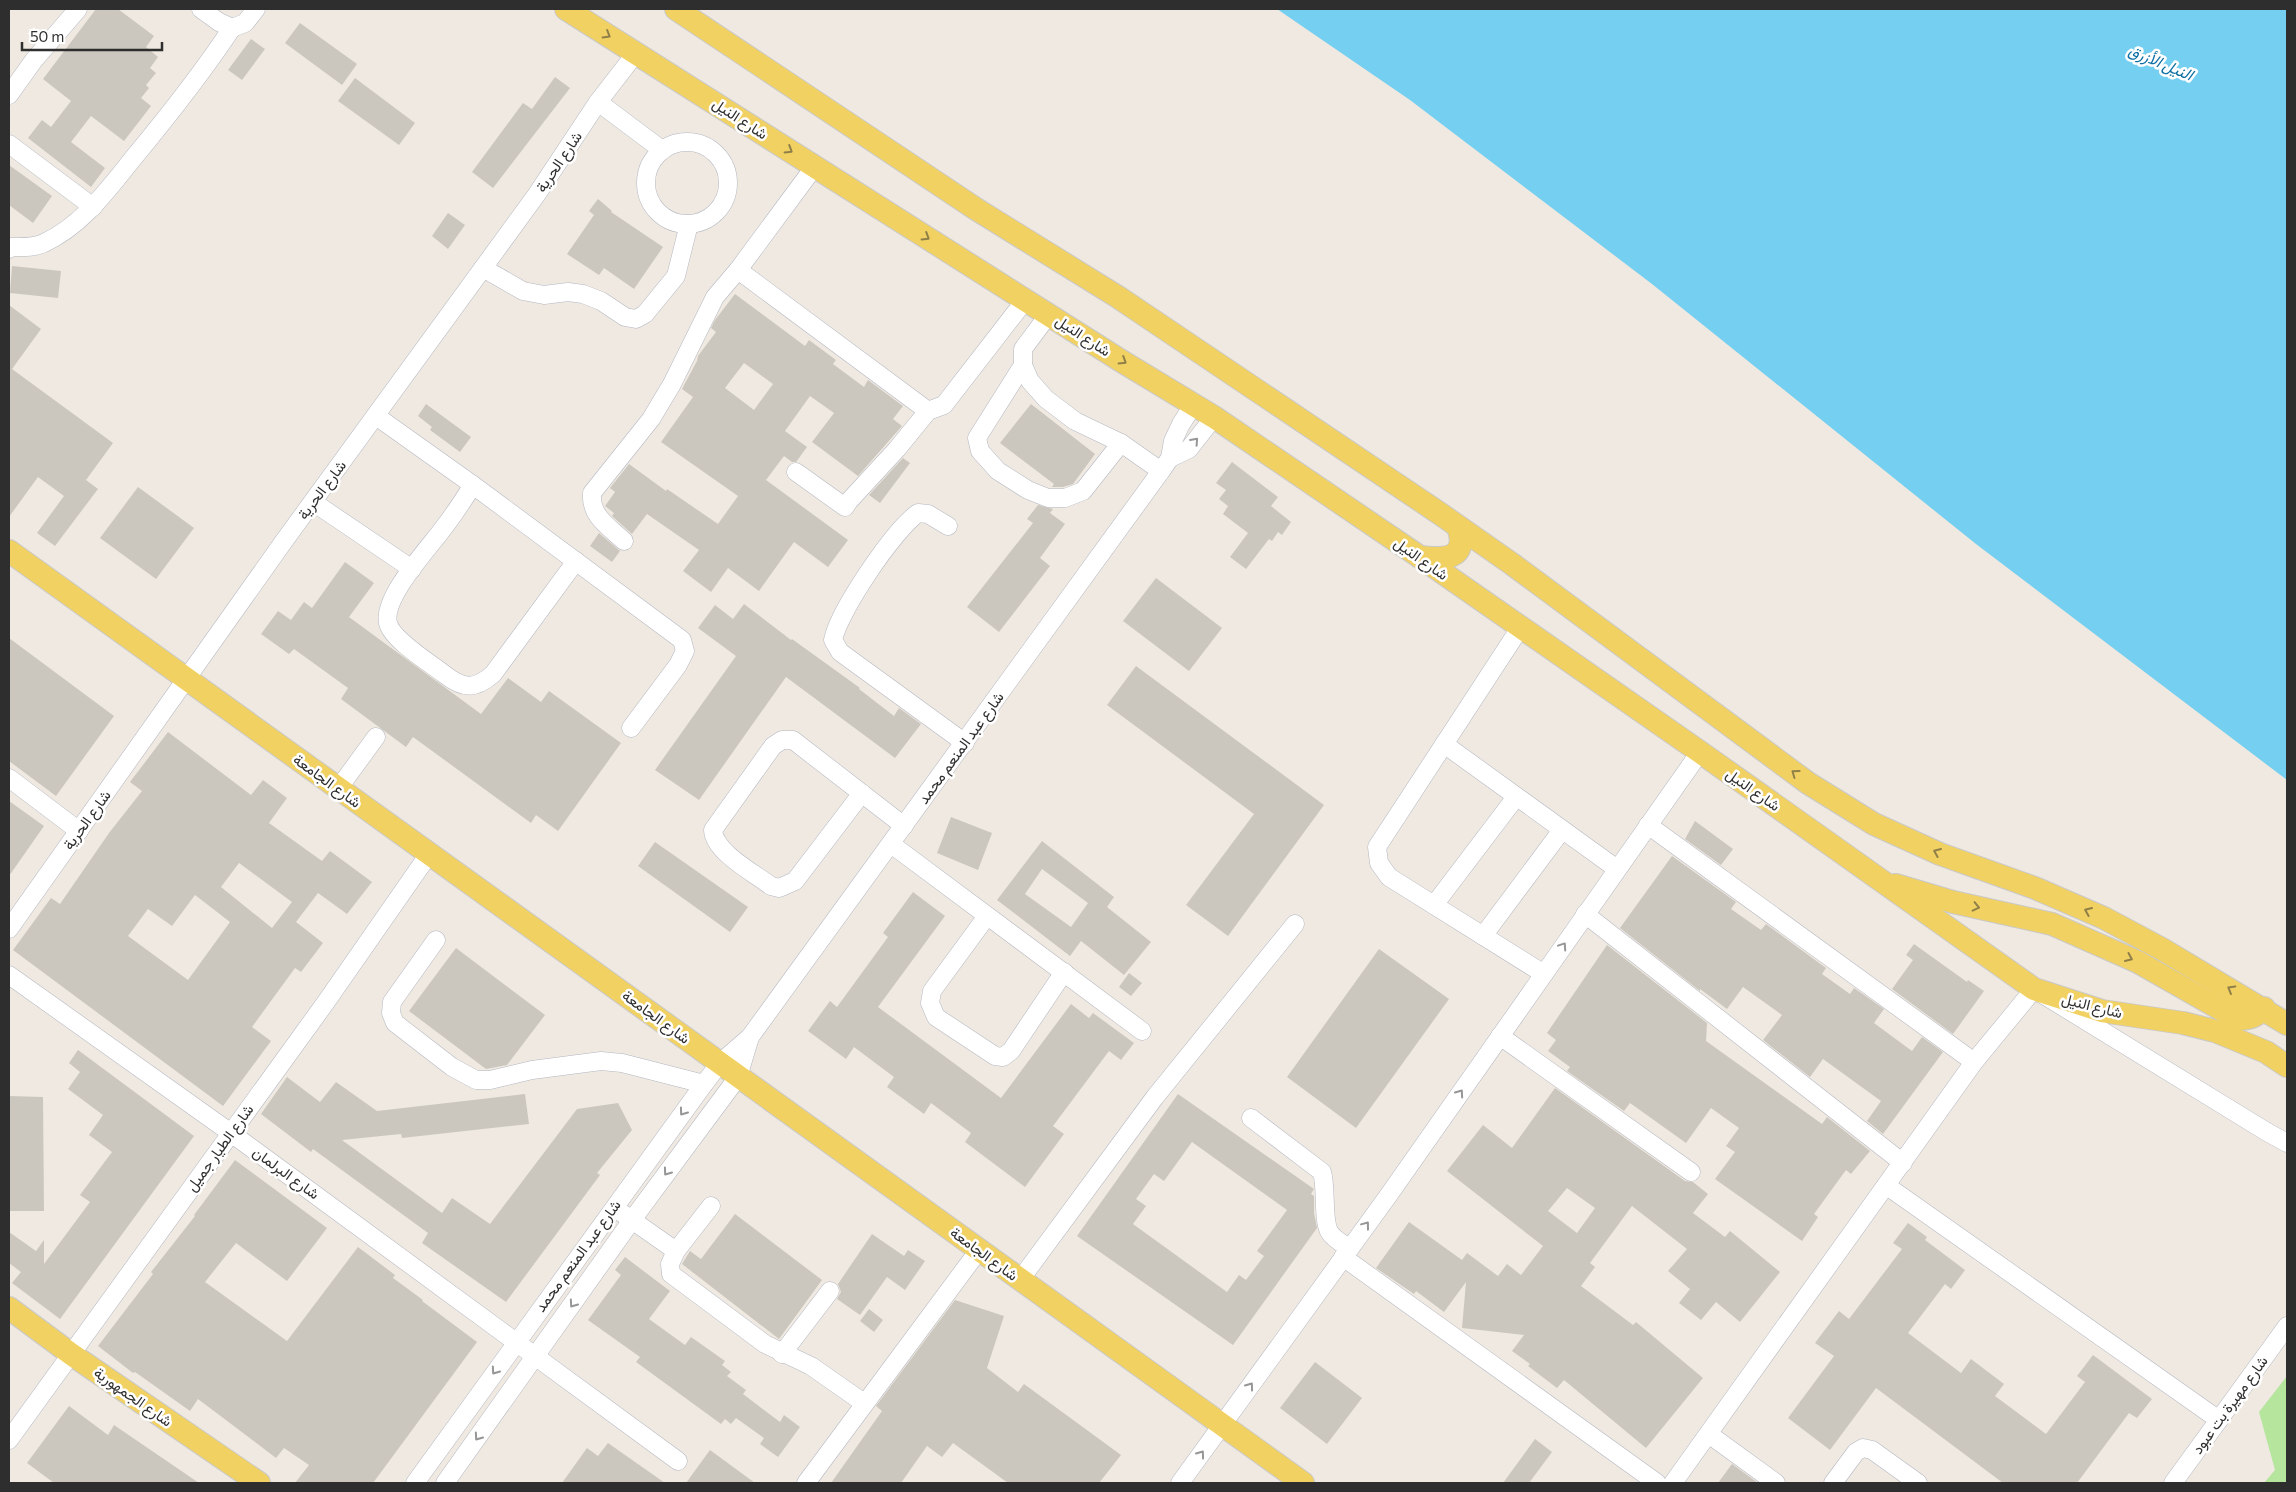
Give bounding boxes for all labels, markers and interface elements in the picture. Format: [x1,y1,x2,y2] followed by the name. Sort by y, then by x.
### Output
[22,20,162,52] scale bar
[30,27,64,45] text: 50 m
[602,29,611,38] one-way arrow
[2125,40,2198,86] water label: النيل الأزرق
[708,94,772,145] street label: شارع النيل
[531,128,588,197] street label: شارع الحرية
[783,143,792,153] one-way arrow
[921,230,930,240] one-way arrow
[1051,311,1115,362] street label: شارع النيل
[1117,355,1126,365] one-way arrow
[1190,438,1199,447] one-way arrow
[293,456,352,524] street label: شارع الحرية
[1389,533,1452,586] street label: شارع النيل
[913,688,1009,809] street label: شارع عبد المنعم محمد
[288,750,365,813] street label: شارع الجامعة
[1721,764,1784,817] street label: شارع النيل
[1792,770,1801,779] one-way arrow
[59,786,116,855] street label: شارع الحرية
[1933,848,1942,859] one-way arrow
[1971,901,1980,912] one-way arrow
[2084,907,2093,918] one-way arrow
[1557,942,1566,952] one-way arrow
[2124,952,2133,963] one-way arrow
[617,986,694,1049] street label: شارع الجامعة
[2227,986,2236,996] one-way arrow
[2059,989,2125,1024] street label: شارع النيل
[1454,1089,1463,1099] one-way arrow
[182,1100,259,1196] street label: شارع الطيار جميل
[680,1106,689,1116] one-way arrow
[248,1142,323,1205] street label: شارع البرلمان
[665,1166,673,1175] one-way arrow
[530,1196,626,1317] street label: شارع عبد المنعم محمد
[1360,1222,1368,1231] one-way arrow
[945,1223,1022,1286] street label: شارع الجامعة
[570,1298,578,1307] one-way arrow
[2188,1352,2273,1459] street label: شارع مهيرة بت عبود
[89,1363,176,1432] street label: شارع الجمهورية
[492,1365,501,1375] one-way arrow
[1245,1383,1253,1392] one-way arrow
[475,1431,484,1441] one-way arrow
[1195,1450,1204,1460] one-way arrow

